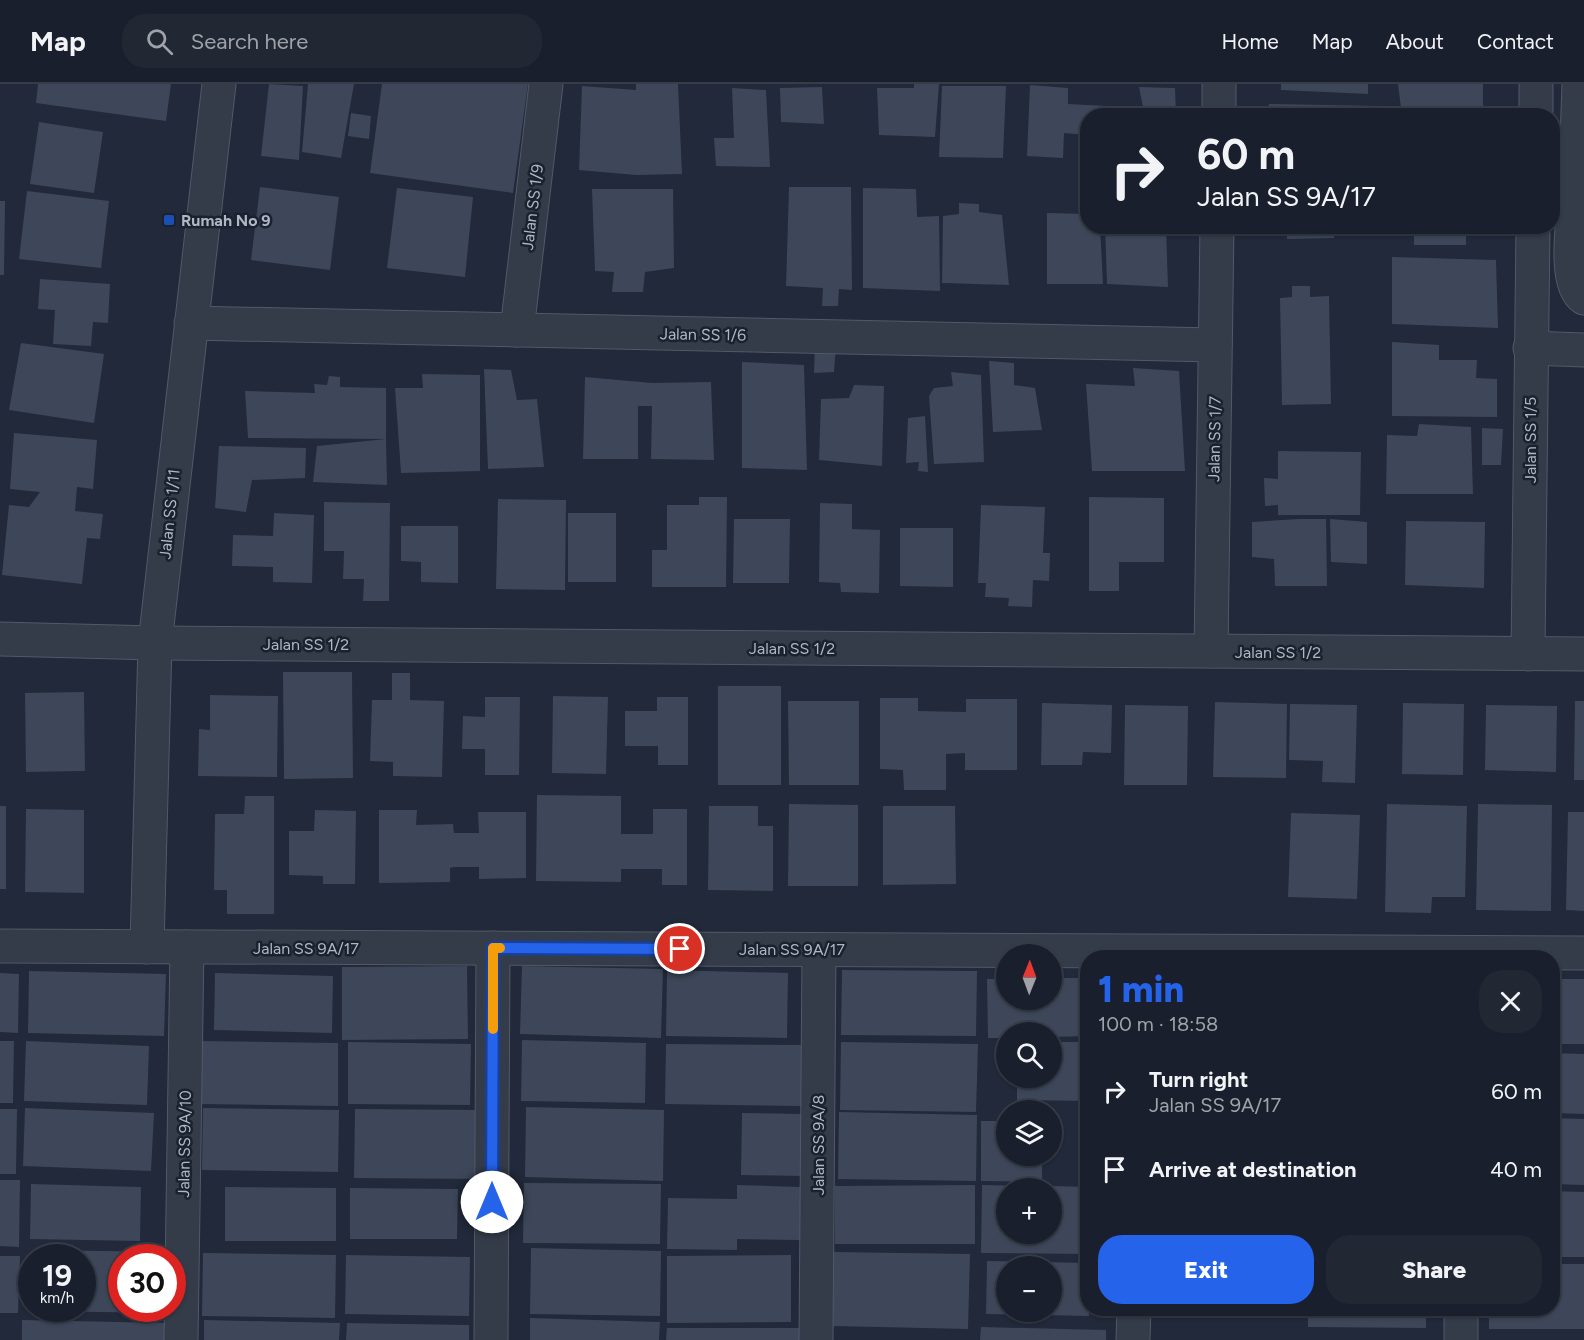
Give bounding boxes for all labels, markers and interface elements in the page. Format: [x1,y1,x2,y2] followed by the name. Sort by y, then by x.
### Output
[122,14,542,68] search box
[30,24,86,58] text: Map
[143,25,176,58] icon: search
[191,28,308,55] text: Search here
[1222,29,1279,54] text: Home
[1312,29,1353,54] text: Map
[1386,29,1444,54] text: About
[1477,29,1554,54] text: Contact
[1197,129,1295,180] text: 60 m
[1098,132,1176,210] icon: right
[518,163,547,251] street label: Jalan SS 1/9
[1197,180,1376,213] text: Jalan SS 9A/17
[181,211,271,230] place label: Rumah No 9
[162,213,176,227] marker: Rumah No 9
[660,324,746,345] street label: Jalan SS 1/6
[1204,395,1225,482] street label: Jalan SS 1/7
[1521,397,1540,483] street label: Jalan SS 1/5
[155,468,184,560] street label: Jalan SS 1/11
[263,635,349,654] street label: Jalan SS 1/2
[749,639,835,658] street label: Jalan SS 1/2
[1235,643,1321,662] street label: Jalan SS 1/2
[654,923,705,974] pin
[663,932,696,965] icon: arrive
[253,939,359,958] street label: Jalan SS 9A/17
[739,940,845,959] street label: Jalan SS 9A/17
[996,944,1062,1010] north arrow
[996,944,1062,1322] map controls
[1098,968,1184,1011] text: 1 min
[1479,970,1542,1033] button: close
[1098,1012,1218,1036] text: 100 m · 18:58
[996,1022,1062,1088] button: search
[1149,1066,1248,1093] text: Turn right
[1098,1075,1131,1108] icon: right
[1491,1078,1542,1105] text: 60 m
[174,1090,195,1198] street label: Jalan SS 9A/10
[1149,1093,1281,1117] text: Jalan SS 9A/17
[809,1095,828,1195] street label: Jalan SS 9A/8
[996,1100,1062,1166] button: layers
[1098,1153,1131,1186] icon: arrive
[1149,1156,1357,1183] text: Arrive at destination
[1490,1156,1542,1183] text: 40 m
[460,1170,524,1234] position arrow
[996,1178,1062,1244] button: +
[1098,1235,1314,1304] button: Exit
[1326,1235,1542,1304] button: Share
[108,1244,186,1322] speed limit sign: 30
[996,1256,1062,1322] button: −
[42,1257,72,1294] text: 19
[40,1289,74,1307] text: km/h

